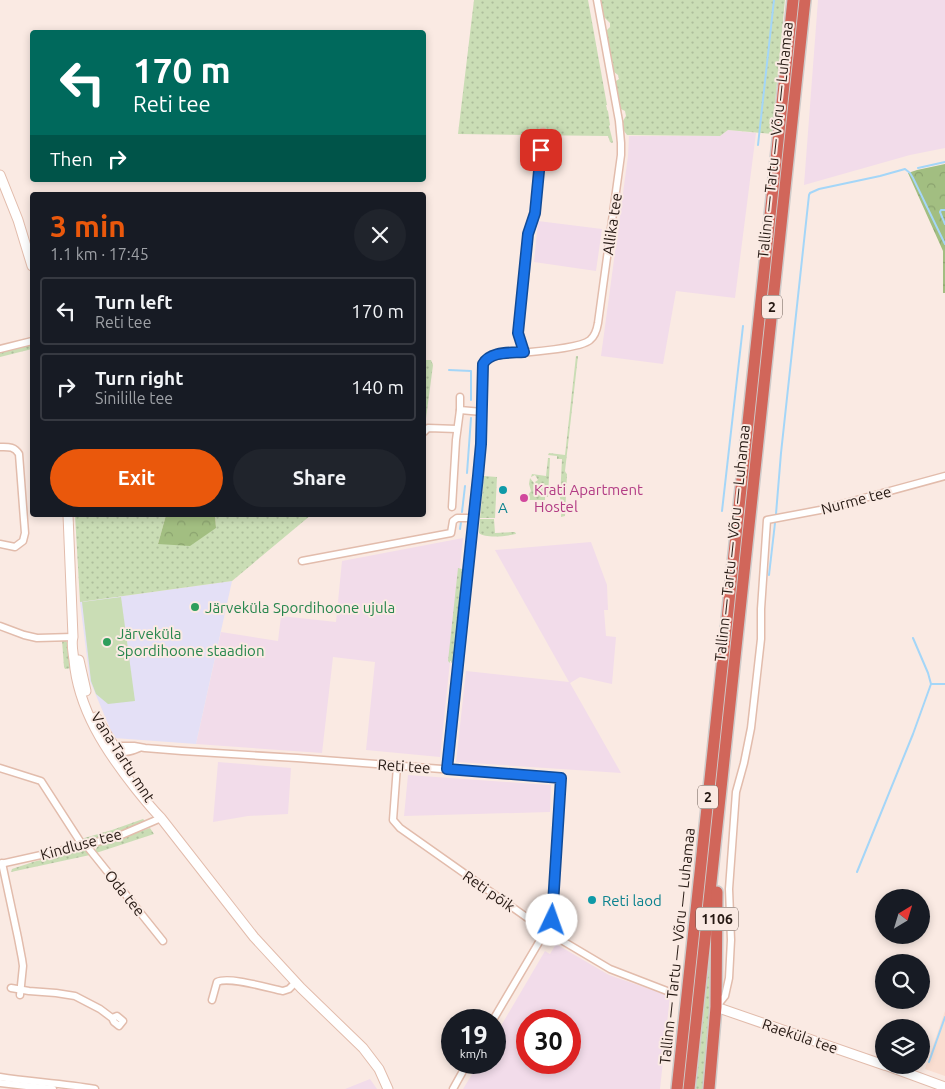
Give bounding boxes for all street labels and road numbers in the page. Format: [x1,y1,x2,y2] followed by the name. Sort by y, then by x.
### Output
[754,21,796,259] street label: Tallinn — Tartu — Võru — Luhamaa
[599,192,625,256] street label: Allika tee
[762,296,782,318] road number: 2
[711,424,753,662] street label: Tallinn — Tartu — Võru — Luhamaa
[819,482,893,518] street label: Nurme tee
[88,709,158,805] street label: Vana-Tartu mnt
[377,756,431,776] street label: Reti tee
[698,786,718,809] road number: 2
[38,825,124,863] street label: Kindluse tee
[656,827,698,1065] street label: Tallinn — Tartu — Võru — Luhamaa
[101,867,149,919] street label: Oda tee
[460,867,519,915] street label: Reti põik
[696,908,738,931] road number: 1106
[760,1015,840,1057] street label: Raeküla tee

